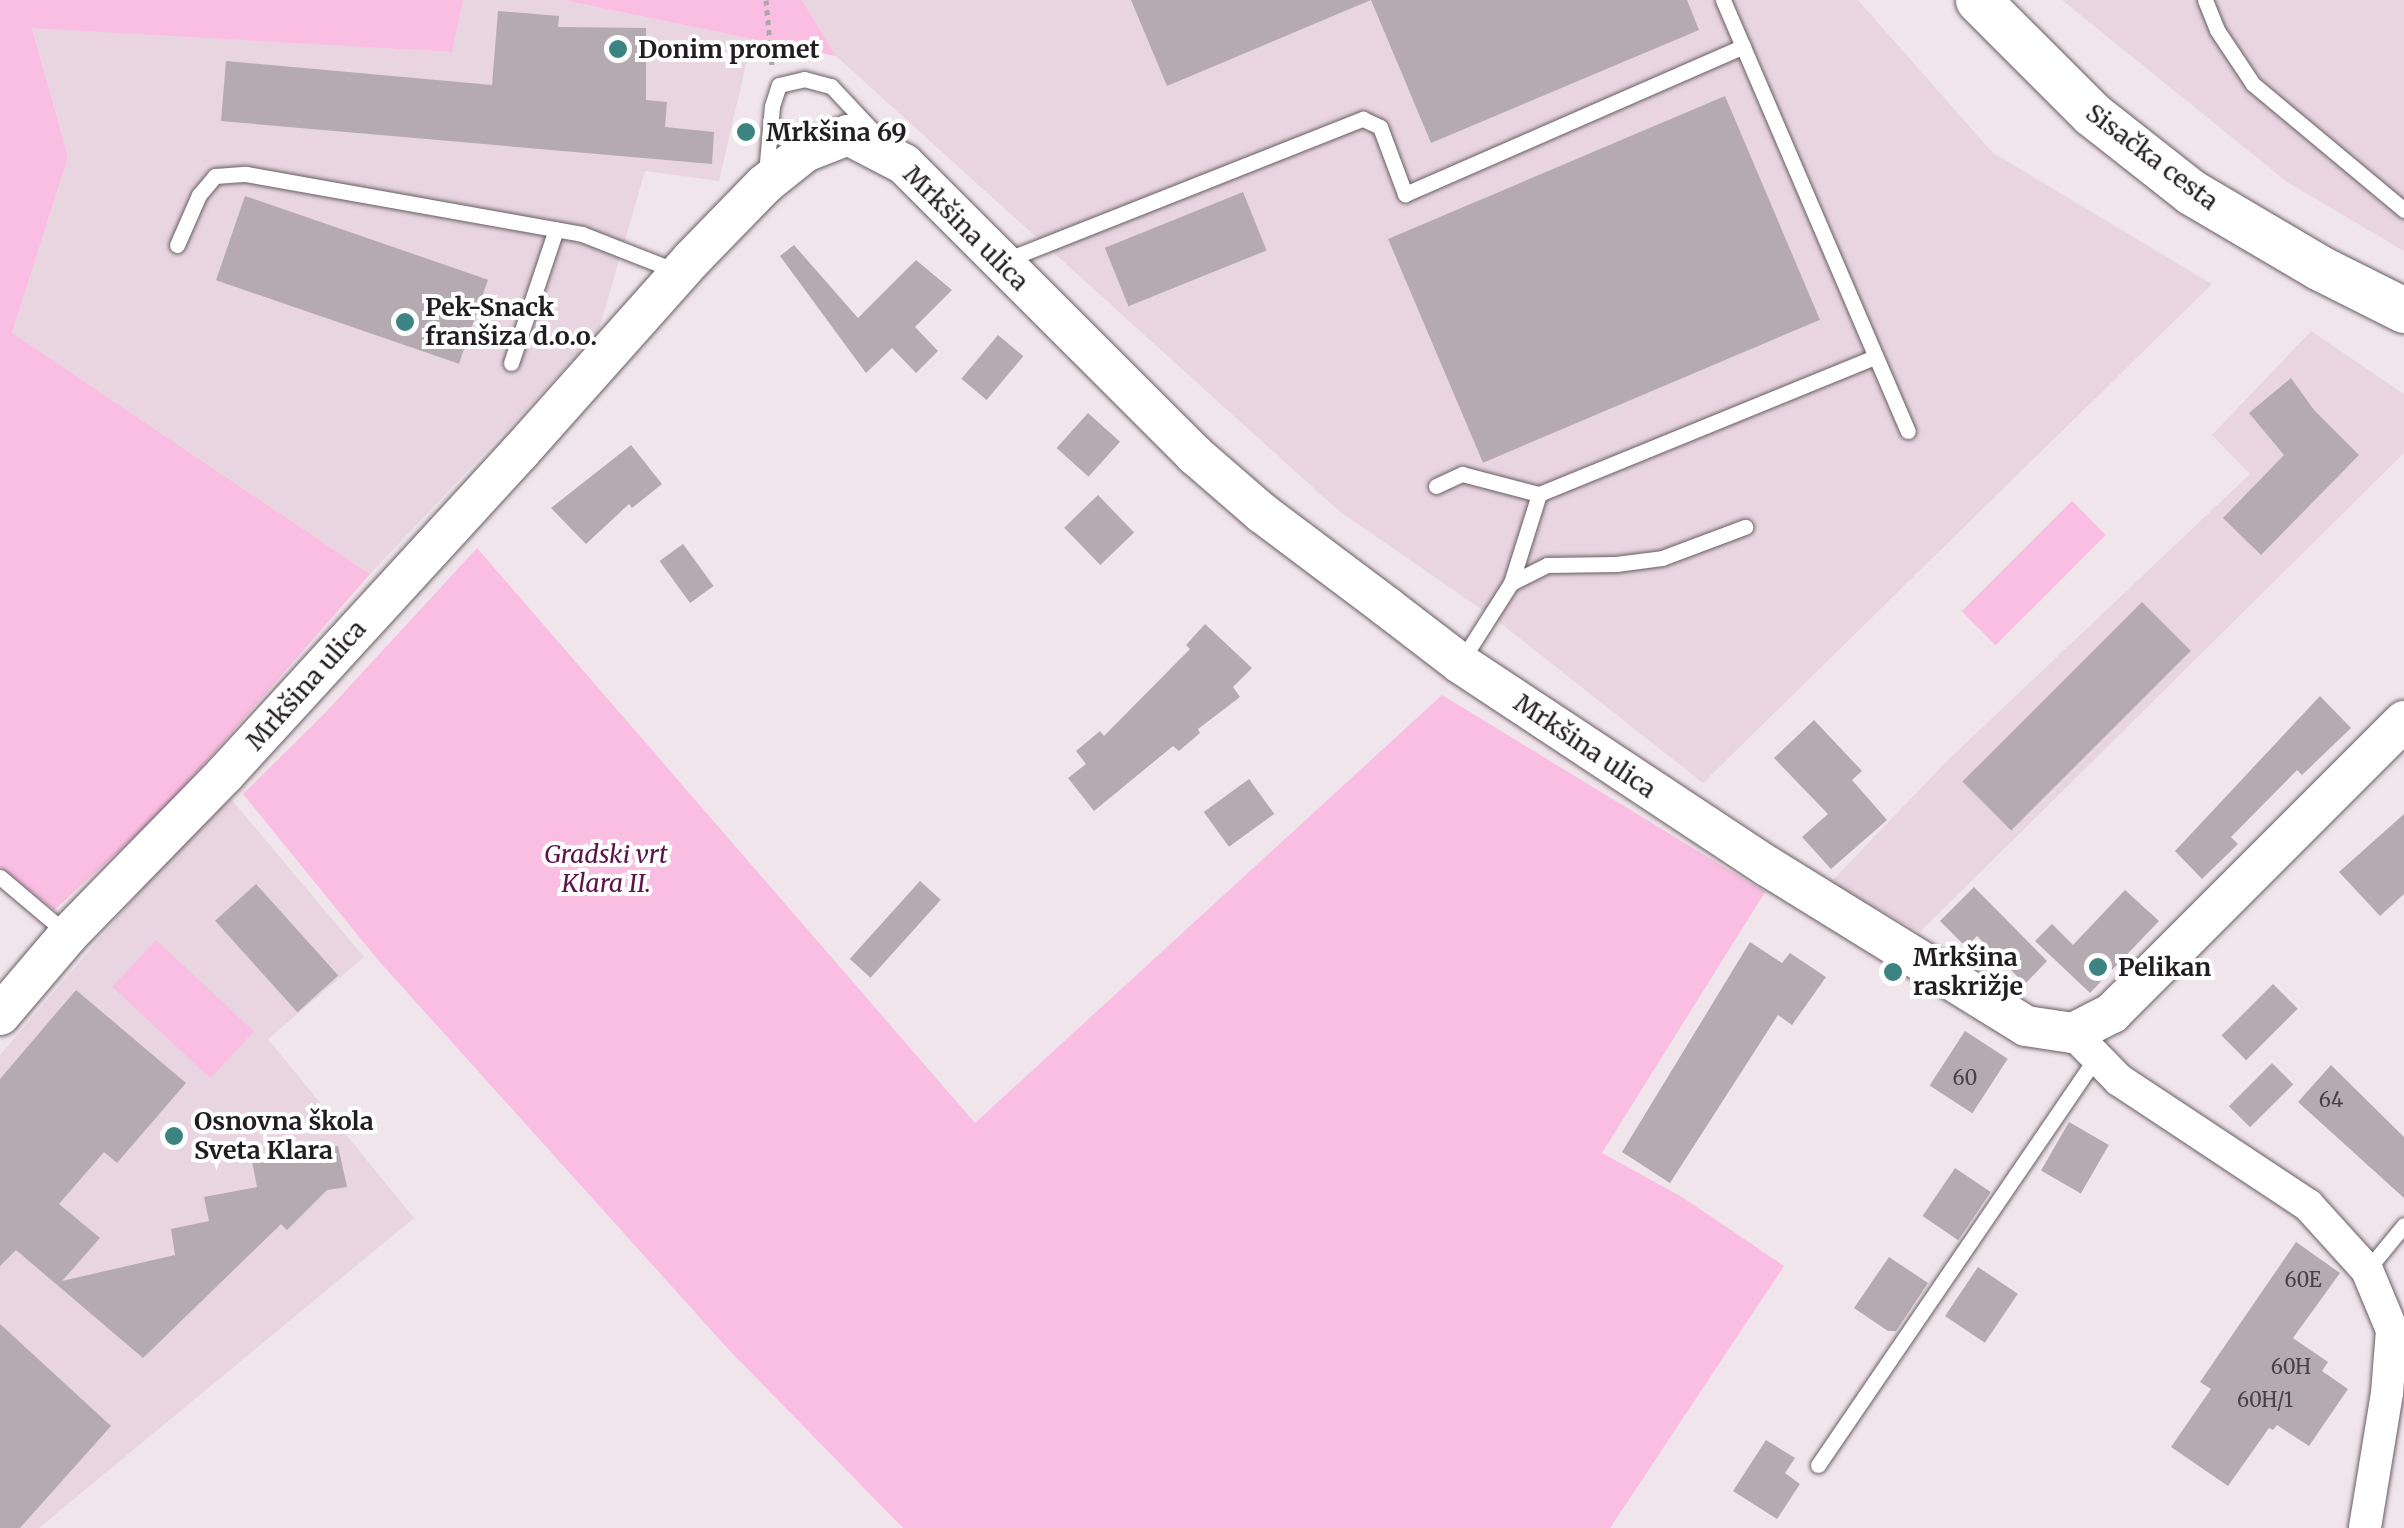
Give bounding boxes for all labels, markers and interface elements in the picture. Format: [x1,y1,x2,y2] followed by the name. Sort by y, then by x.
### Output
[638,34,820,64] place label: Donim promet
[607,38,629,60] marker: Donim promet
[2080,98,2224,216] street label: Sisačka cesta
[766,117,907,147] place label: Mrkšina 69
[735,121,757,143] marker: Mrkšina 69
[897,159,1035,297] street label: Mrkšina ulica
[425,293,597,352] place label: Pek-Snack franšiza d.o.o.
[394,311,416,333] marker: Pek-Snack franšiza d.o.o.
[240,614,372,756] street label: Mrkšina ulica
[1508,688,1662,804] street label: Mrkšina ulica
[544,840,668,899] park label: Gradski vrt Klara II.
[1913,943,2023,1002] place label: Mrkšina raskrižje
[2118,952,2211,982] place label: Pelikan
[2087,956,2109,978] marker: Pelikan
[1882,961,1904,983] marker: Mrkšina raskrižje
[1953,1065,1977,1089] house number: 60
[2319,1087,2343,1111] house number: 64
[194,1107,374,1166] place label: Osnovna škola Sveta Klara
[163,1125,185,1147] marker: Osnovna škola Sveta Klara
[2285,1267,2321,1291] house number: 60E
[2271,1354,2311,1378] house number: 60H
[2237,1387,2293,1411] house number: 60H/1

